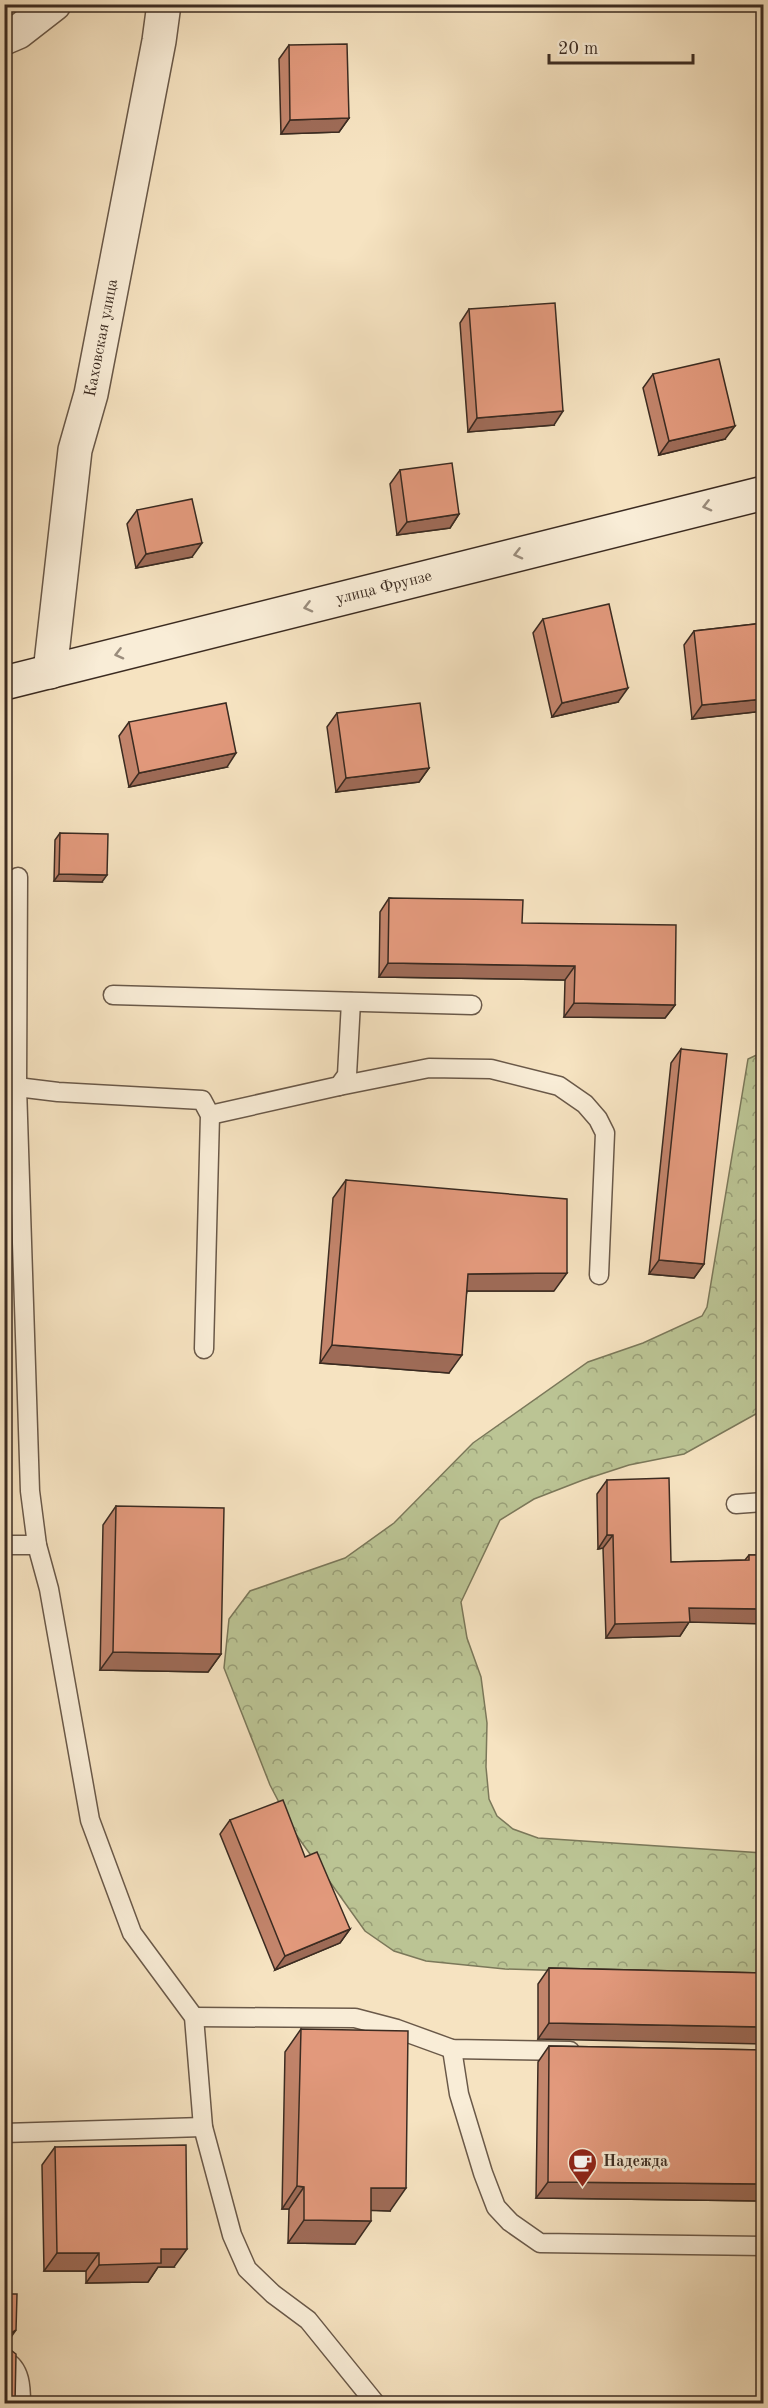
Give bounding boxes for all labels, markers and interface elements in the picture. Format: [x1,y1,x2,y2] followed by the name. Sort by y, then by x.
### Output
[549,27,693,65] scale bar
[558,40,598,58] text: 20 m
[83,278,121,398] street label: Каховская улица
[702,499,712,512] one-way arrow
[513,547,523,559] one-way arrow
[334,568,434,608] street label: улица Фрунзе
[303,599,313,612] one-way arrow
[114,647,124,660] one-way arrow
[566,2146,598,2188] cafe icon: Надежда
[603,2154,668,2170] place label: Надежда

